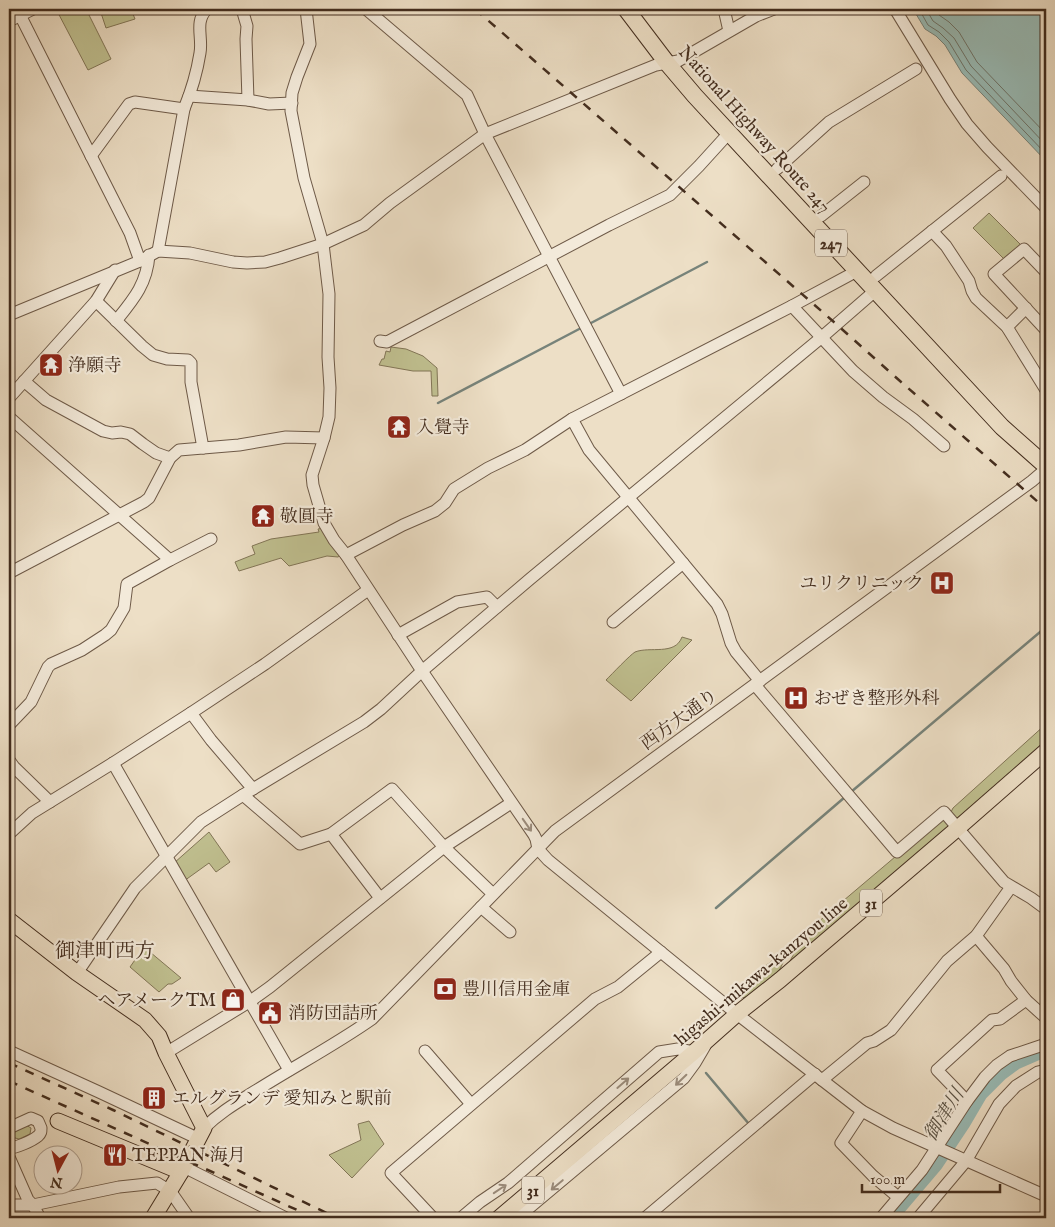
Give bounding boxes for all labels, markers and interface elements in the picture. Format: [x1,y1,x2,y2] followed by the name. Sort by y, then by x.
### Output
[673,42,835,218] street label: National Highway Route 247
[815,230,847,256] road number: 247
[38,352,64,378] temple icon: 浄願寺
[68,355,122,378] place label: 浄願寺
[386,414,412,440] temple icon: 入覺寺
[416,417,470,440] place label: 入覺寺
[250,503,276,529] temple icon: 敬圓寺
[280,506,334,529] place label: 敬圓寺
[929,570,955,596] hospital icon: ユリクリニック
[799,573,924,596] place label: ユリクリニック
[637,684,723,756] street label: 西方大通り
[783,685,809,711] hospital icon: おぜき整形外科
[814,688,939,711] place label: おぜき整形外科
[522,818,532,832] one-way arrow
[860,890,882,916] road number: 31
[671,893,853,1051] street label: higashi-mikawa-kanzyou line
[55,939,155,964] district label: 御津町西方
[432,976,458,1002] bank icon: 豊川信用金庫
[462,979,570,1002] place label: 豊川信用金庫
[220,987,246,1013] shop icon: ヘアメークTM
[98,990,216,1013] place label: ヘアメークTM
[257,1000,283,1026] public building icon: 消防団詰所
[288,1003,378,1026] place label: 消防団詰所
[674,1074,687,1086] one-way arrow
[616,1078,629,1089] one-way arrow
[919,1083,971,1146] water label: 御津川
[141,1085,167,1111] building icon: エルグランデ 愛知みと駅前
[172,1088,392,1111] place label: エルグランデ 愛知みと駅前
[102,1142,128,1168] restaurant icon: TEPPAN 海月
[32,1144,82,1194] north arrow
[132,1145,246,1168] place label: TEPPAN 海月
[862,1162,1000,1194] scale bar
[870,1170,906,1189] text: 100 m
[49,1172,65,1192] text: N
[522,1176,544,1204] road number: 31
[551,1179,564,1190] one-way arrow
[493,1184,507,1194] one-way arrow

